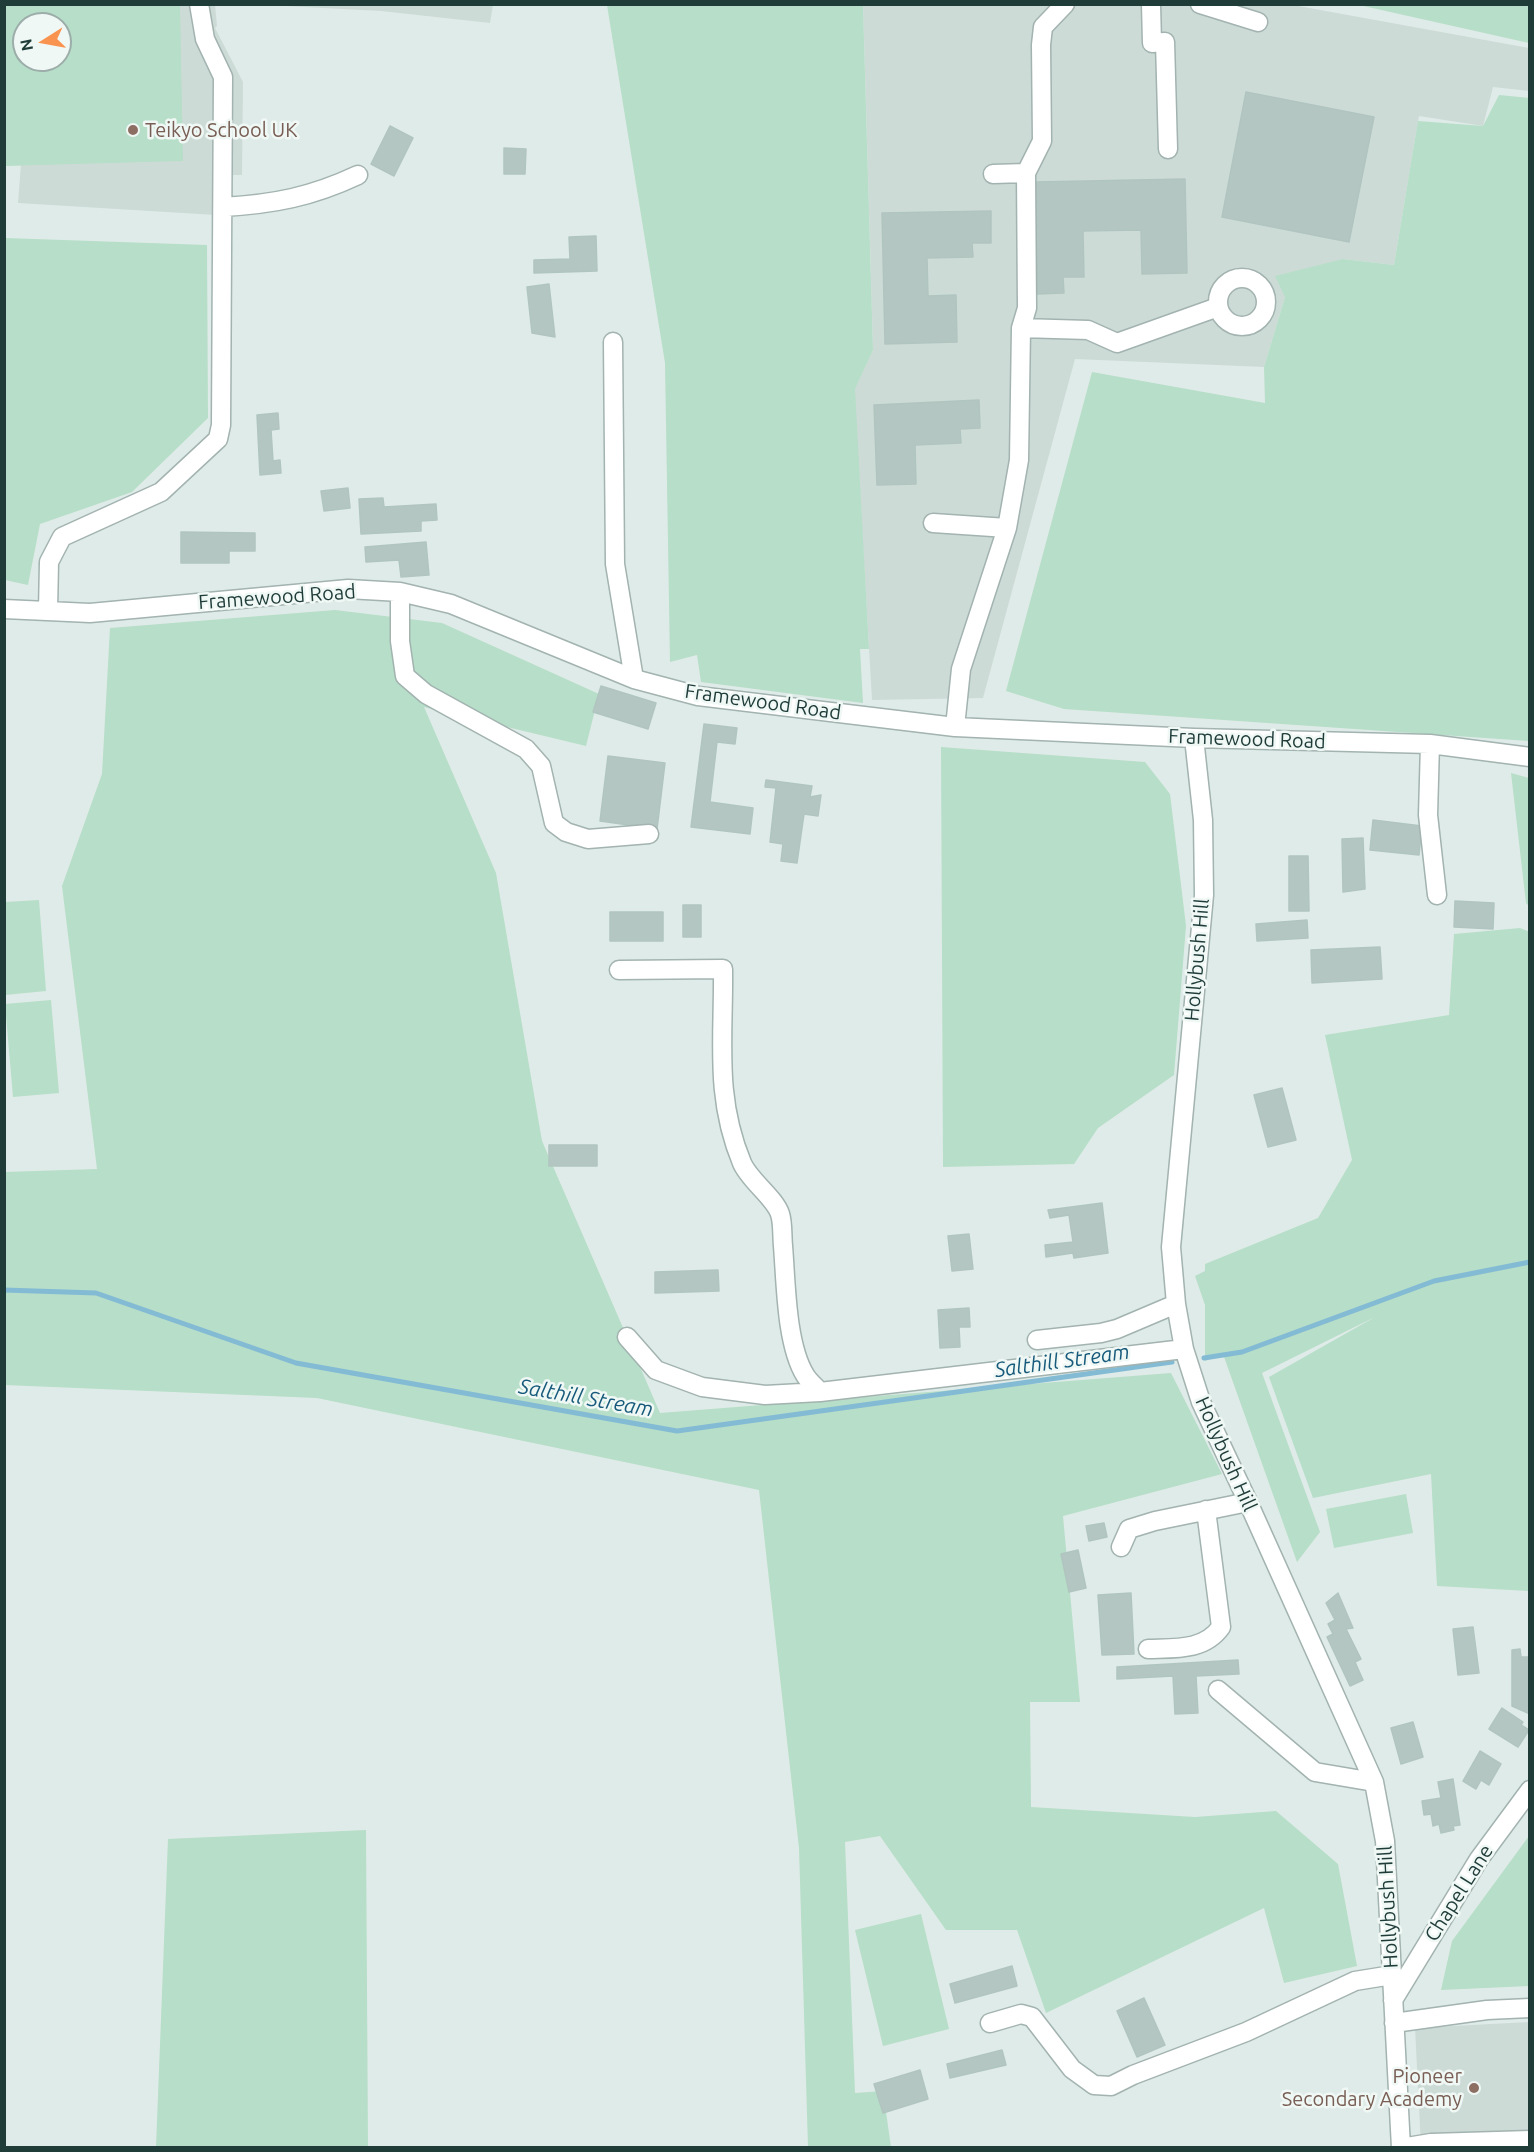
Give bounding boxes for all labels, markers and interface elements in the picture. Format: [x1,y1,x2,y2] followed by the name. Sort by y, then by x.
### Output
[12,12,72,72] north arrow
[16,37,36,53] text: N
[145,118,297,142] place label: Teikyo School UK
[126,123,140,137] marker: Teikyo School UK
[198,580,356,614] street label: Framewood Road
[683,679,843,725] street label: Framewood Road
[1168,724,1326,754] street label: Framewood Road
[1180,898,1214,1022] street label: Hollybush Hill
[993,1339,1131,1383] water label: Salthill Stream
[517,1374,655,1422] water label: Salthill Stream
[1190,1393,1262,1515] street label: Hollybush Hill
[1420,1840,1498,1946] street label: Chapel Lane
[1373,1845,1403,1969] street label: Hollybush Hill
[1282,2064,1462,2111] place label: Pioneer Secondary Academy
[1467,2081,1481,2095] marker: Pioneer Secondary Academy

